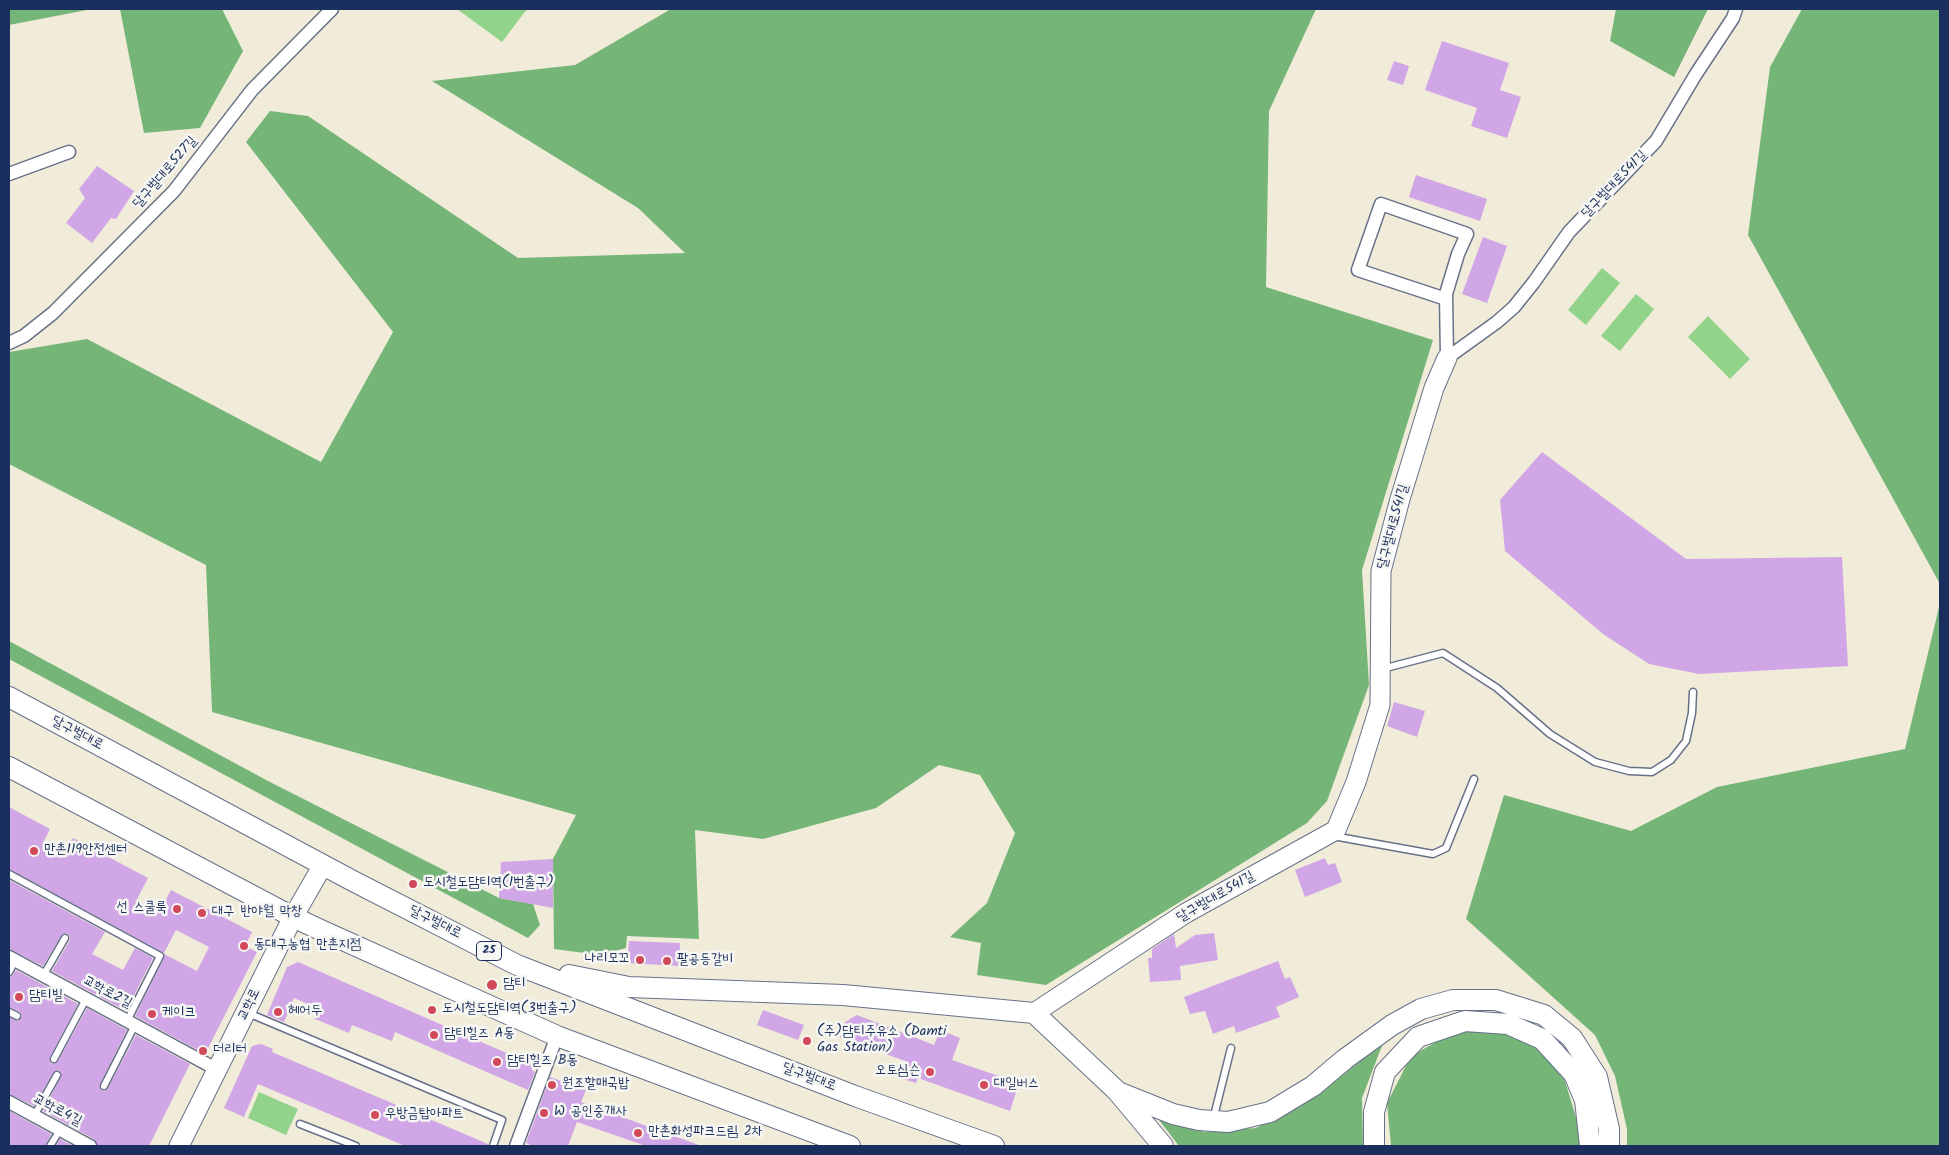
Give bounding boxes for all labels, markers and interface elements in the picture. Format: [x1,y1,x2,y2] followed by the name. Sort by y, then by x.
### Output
[130,134,202,212] street label: 달구벌대로527길
[1579,148,1651,222] street label: 달구벌대로541길
[1375,483,1413,571] street label: 달구벌대로541길
[48,713,106,755] street label: 달구벌대로
[44,843,127,859] place label: 만촌119안전센터
[28,845,40,857] marker: 만촌119안전센터
[1174,869,1258,927] street label: 달구벌대로541길
[423,876,554,892] place label: 도시철도담티역(1번출구)
[407,878,419,890] marker: 도시철도담티역(1번출구)
[116,901,167,917] place label: 선 스쿨룩
[171,903,183,915] marker: 선 스쿨룩
[406,903,464,943] street label: 달구벌대로
[212,905,302,921] place label: 대구 반야월 막창
[196,907,208,919] marker: 대구 반야월 막창
[254,938,361,954] place label: 동대구농협 만촌지점
[238,940,250,952] marker: 동대구농협 만촌지점
[476,941,502,960] road number: 25
[585,952,630,968] place label: 나리모꼬
[677,953,733,969] place label: 팔공등갈비
[634,954,646,966] marker: 나리모꼬
[661,955,673,967] marker: 팔공등갈비
[80,973,134,1013] street label: 교학로2길
[503,977,526,993] place label: 담티
[485,978,499,992] marker: 담티
[235,986,265,1024] street label: 교학로
[29,989,63,1005] place label: 담티빌
[13,991,25,1003] marker: 담티빌
[442,1002,576,1018] place label: 도시철도담티역(3번출구)
[288,1004,322,1020] place label: 헤어두
[426,1004,438,1016] marker: 도시철도담티역(3번출구)
[162,1006,196,1022] place label: 케이크
[272,1006,284,1018] marker: 헤어두
[146,1008,158,1020] marker: 케이크
[817,1025,946,1058] place label: (주)담티주유소 (Damti Gas Station)
[444,1027,514,1043] place label: 담티힐즈 A동
[428,1029,440,1041] marker: 담티힐즈 A동
[801,1035,813,1047] marker: (주)담티주유소 (Damti Gas Station)
[213,1043,247,1059] place label: 더리터
[197,1045,209,1057] marker: 더리터
[507,1054,578,1070] place label: 담티힐즈 B동
[491,1056,503,1068] marker: 담티힐즈 B동
[780,1060,838,1096] street label: 달구벌대로
[875,1064,920,1080] place label: 오토심슨
[924,1066,936,1078] marker: 오토심슨
[562,1077,630,1093] place label: 원조할매국밥
[994,1077,1039,1093] place label: 대일버스
[546,1079,558,1091] marker: 원조할매국밥
[978,1079,990,1091] marker: 대일버스
[30,1091,84,1131] street label: 교학로4길
[554,1105,627,1121] place label: W 공인중개사
[385,1107,464,1123] place label: 우방금탑아파트
[538,1107,550,1119] marker: W 공인중개사
[369,1109,381,1121] marker: 우방금탑아파트
[648,1125,763,1141] place label: 만촌화성파크드림 2차
[632,1127,644,1139] marker: 만촌화성파크드림 2차

